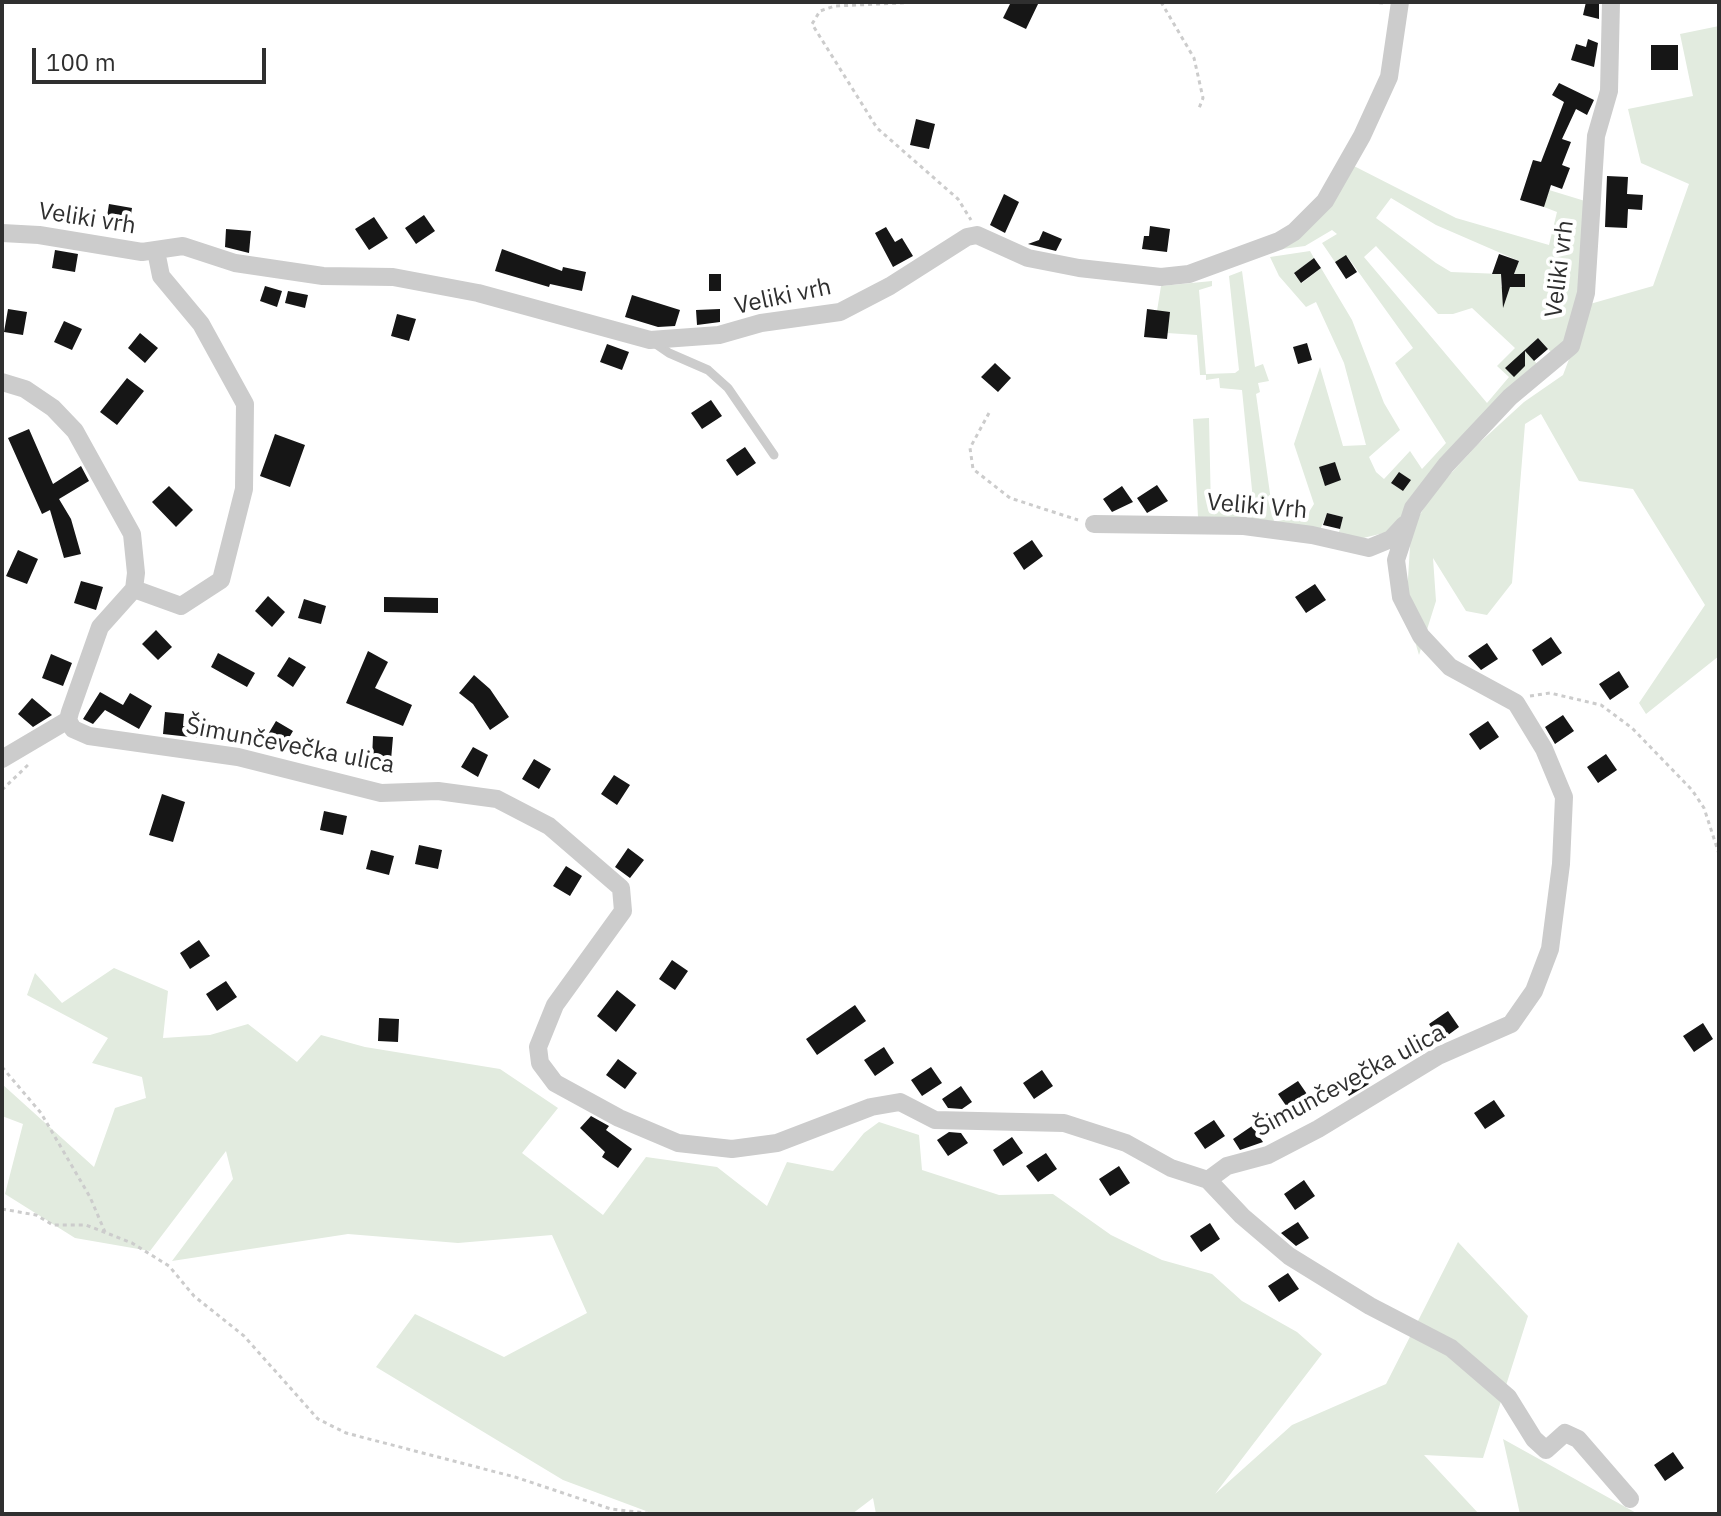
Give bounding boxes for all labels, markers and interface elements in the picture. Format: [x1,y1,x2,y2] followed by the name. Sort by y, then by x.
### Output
[36,32,270,82] scale bar
[46,46,116,78] text: 100 m
[36,197,138,241] street label: Veliki vrh
[1540,219,1580,319] street label: Veliki vrh
[732,273,834,321] street label: Veliki vrh
[1206,488,1308,526] street label: Veliki Vrh
[183,712,397,780] street label: Šimunčevečka ulica
[1250,1019,1450,1143] street label: Šimunčevečka ulica

